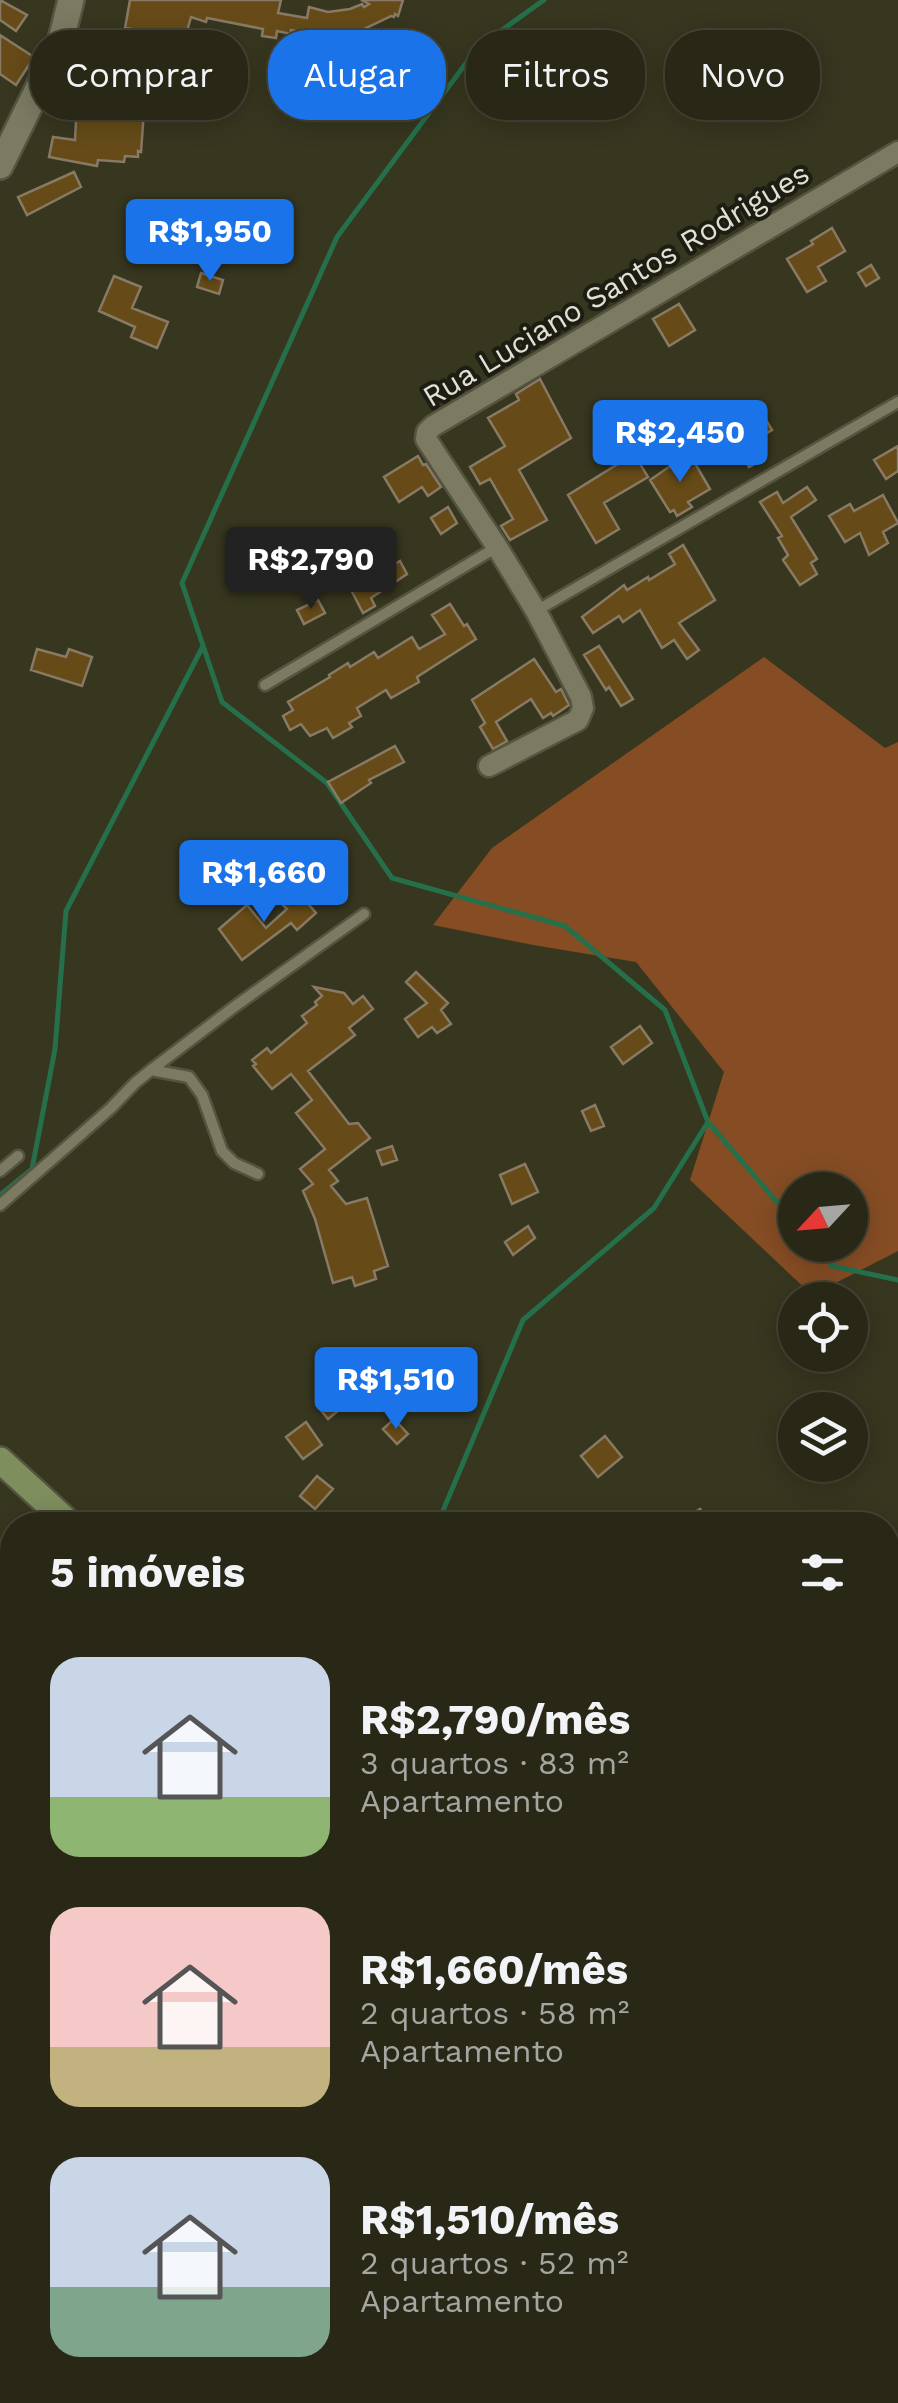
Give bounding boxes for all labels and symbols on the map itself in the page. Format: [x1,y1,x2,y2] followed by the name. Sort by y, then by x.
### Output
[416,155,815,414] street label: Rua Luciano Santos Rodrigues
[118,199,302,284] pin: R$1,950
[588,400,772,485] pin: R$2,450
[219,527,403,612] pin: R$2,790
[172,840,356,925] pin: R$1,660
[778,1172,868,1262] north arrow
[304,1347,488,1432] pin: R$1,510

